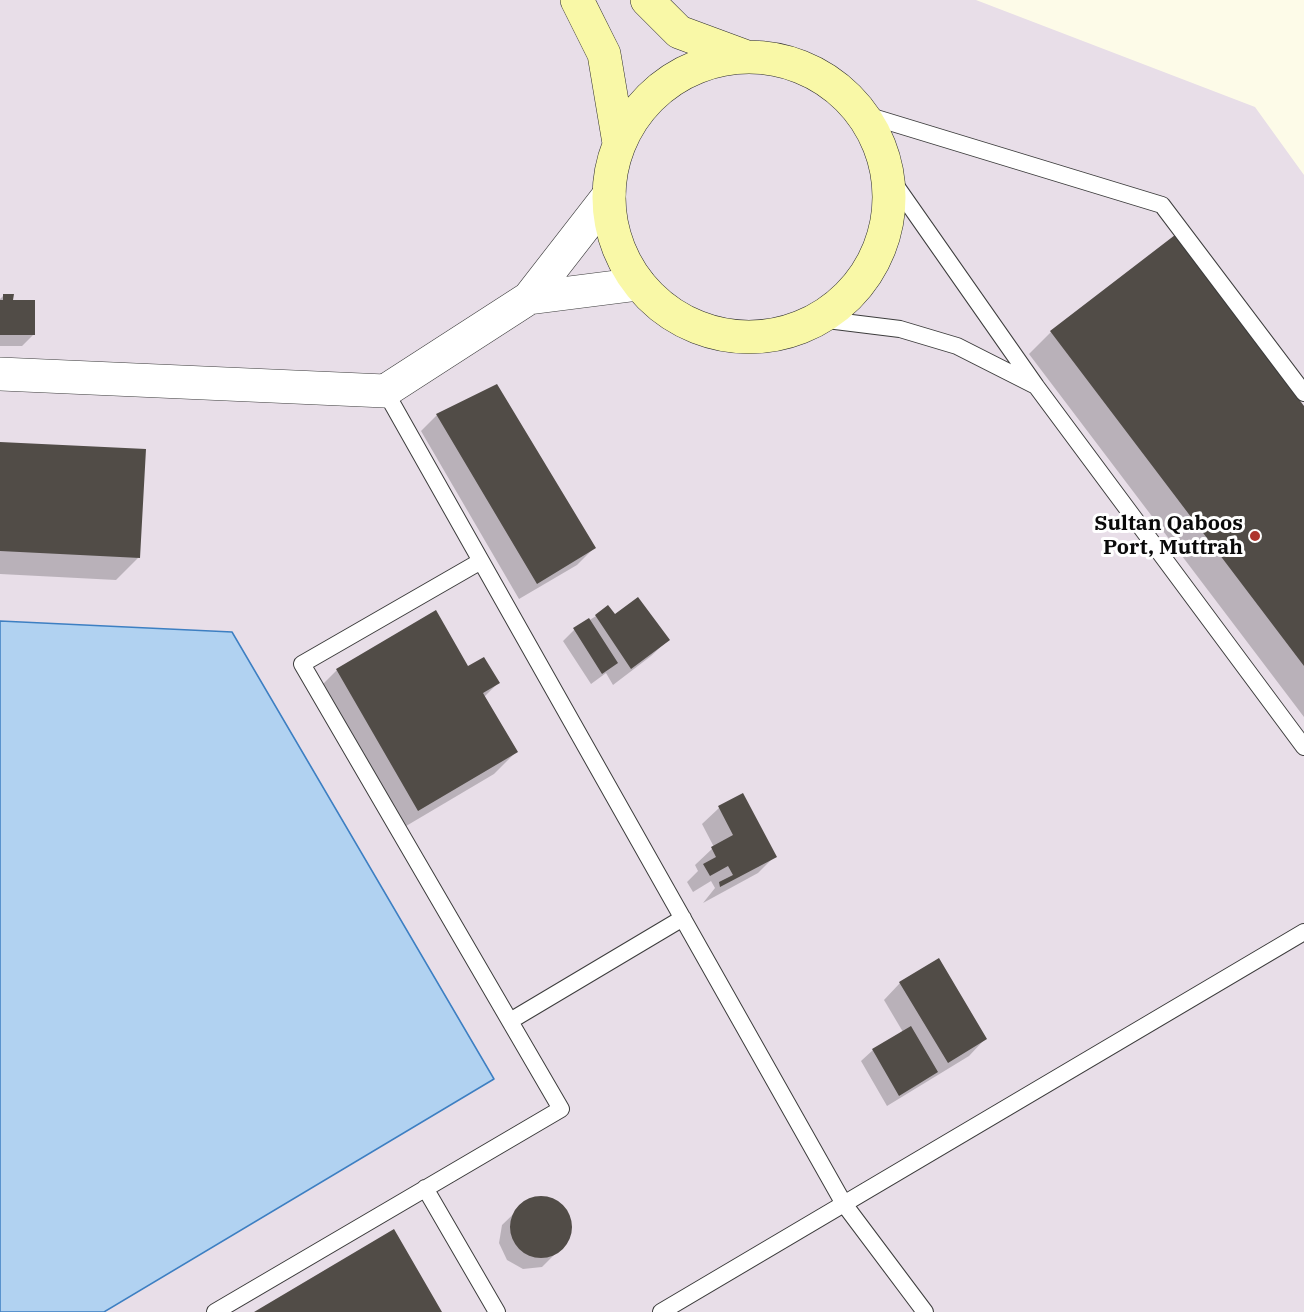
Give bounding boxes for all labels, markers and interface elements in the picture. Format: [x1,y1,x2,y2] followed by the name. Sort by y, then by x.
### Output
[1094,511,1243,561] place label: Sultan Qaboos Port, Muttrah
[1248,529,1262,543] marker: Sultan Qaboos Port, Muttrah

